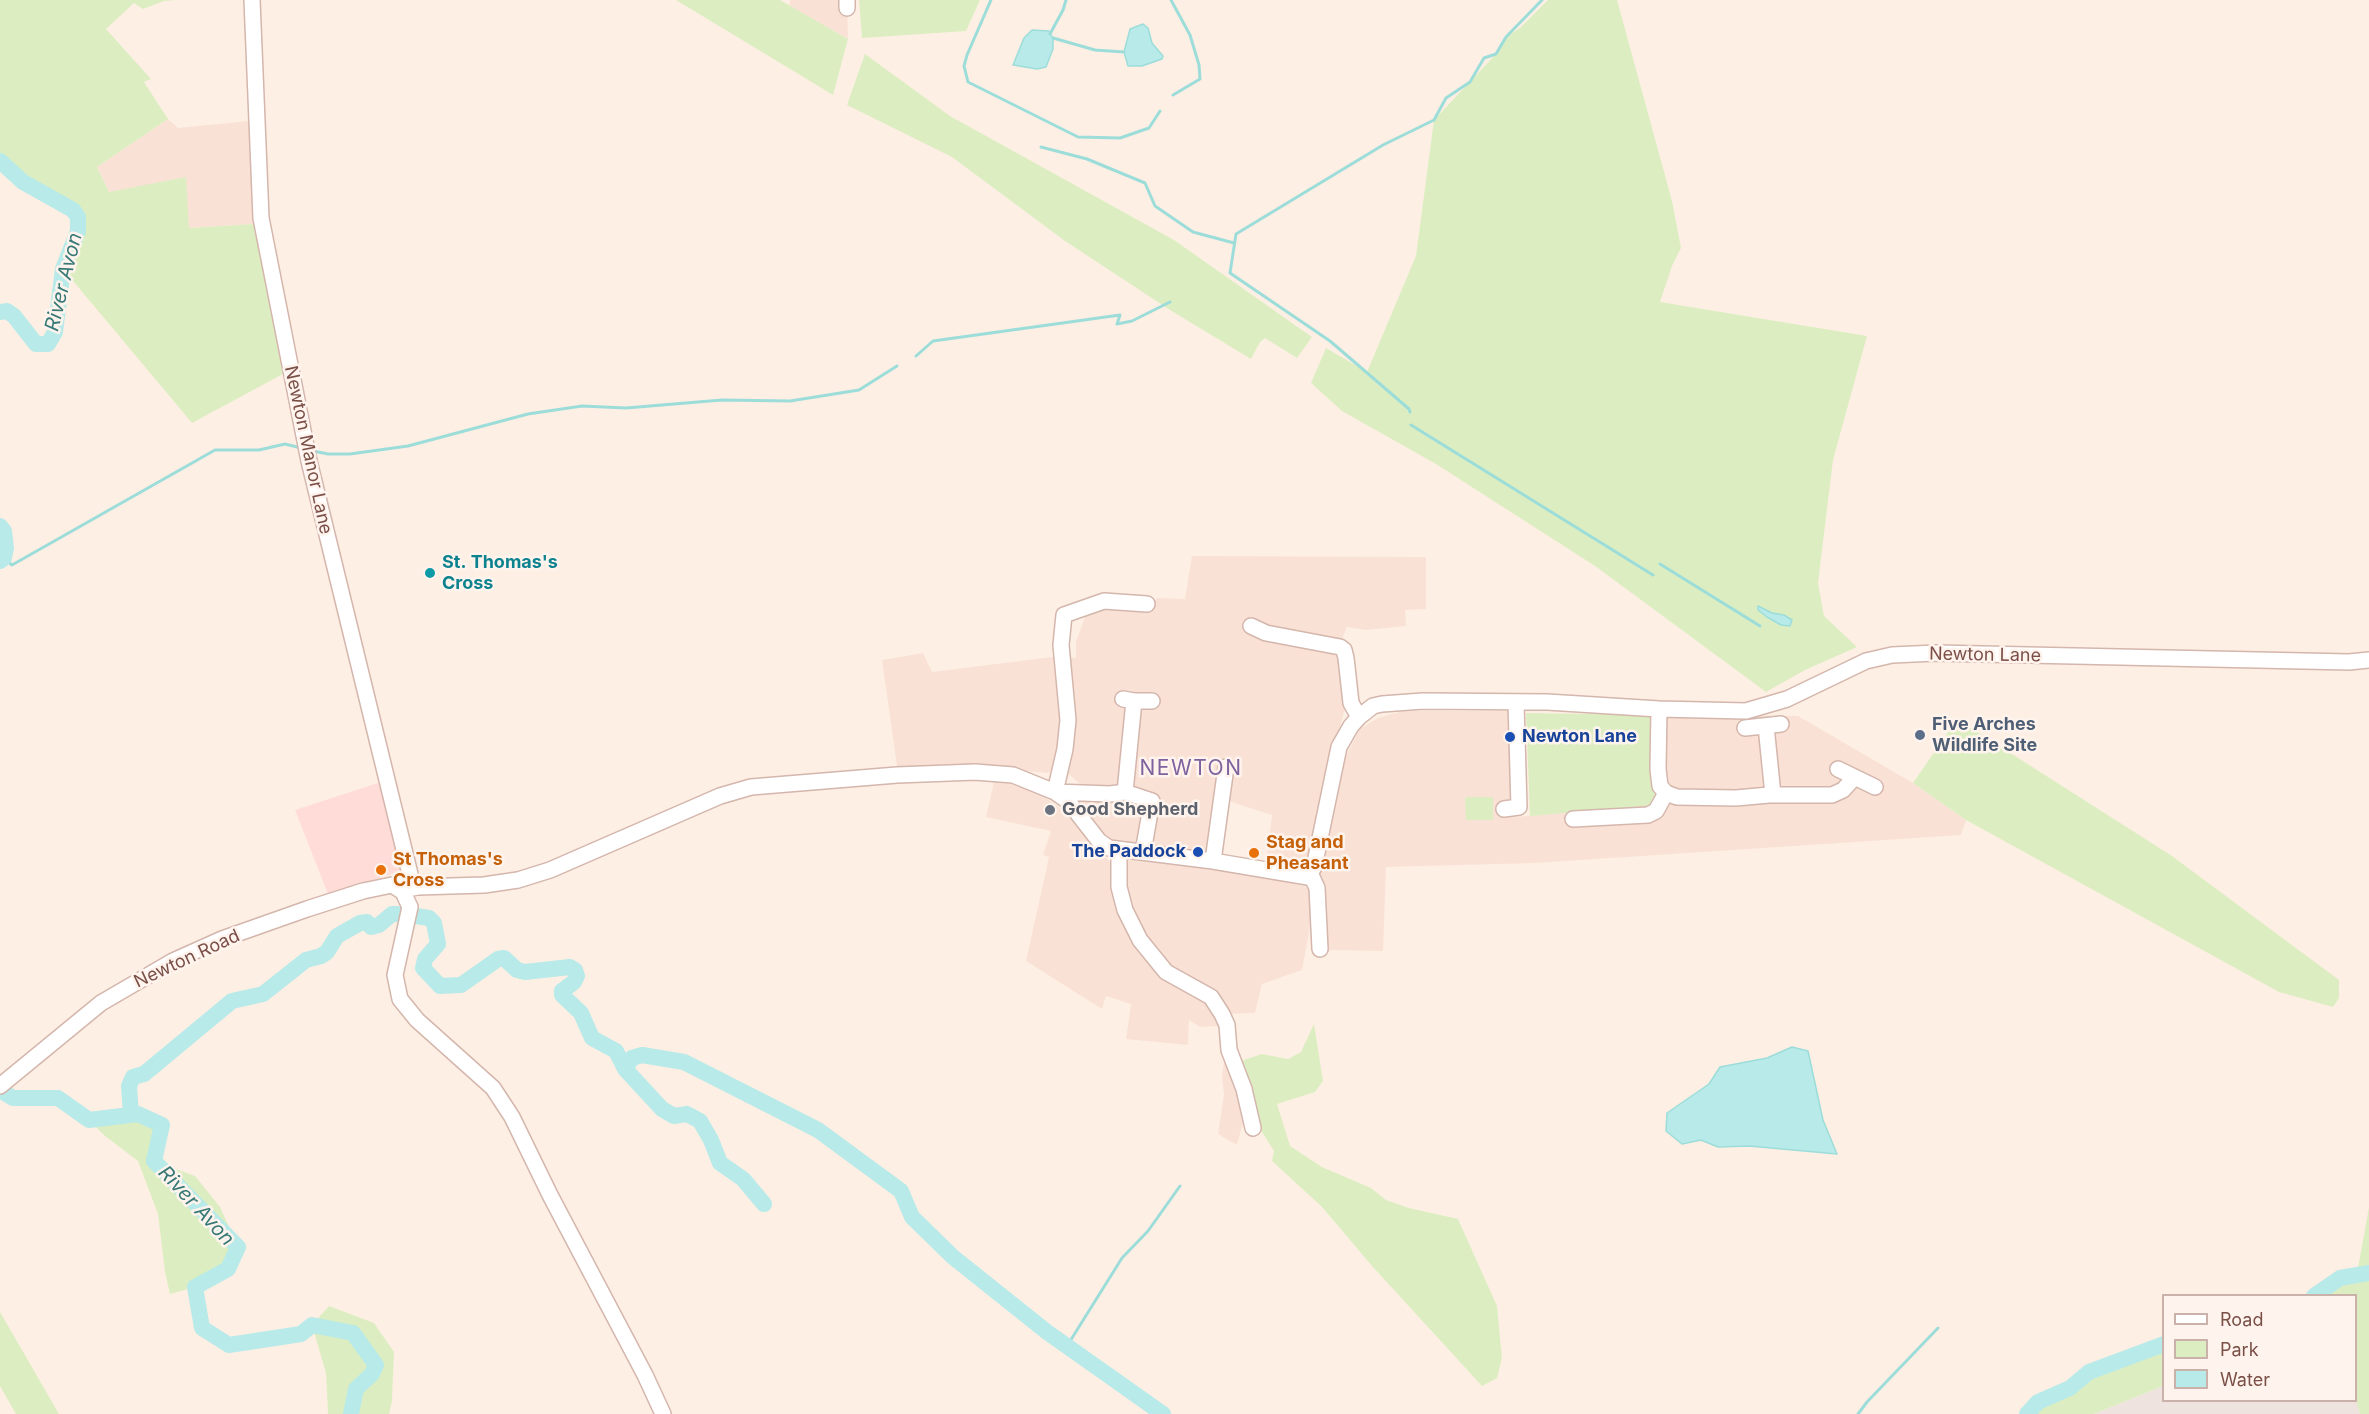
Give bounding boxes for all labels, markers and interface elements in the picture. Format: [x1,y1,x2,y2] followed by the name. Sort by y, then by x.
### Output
[40,230,88,334] water label: River Avon
[280,364,336,536] street label: Newton Manor Lane
[442,552,558,594] place label: St. Thomas's Cross
[423,566,437,580] marker: St. Thomas's Cross
[1929,643,2041,667] street label: Newton Lane
[1932,714,2037,756] place label: Five Arches Wildlife Site
[1522,726,1637,748] place label: Newton Lane
[1913,728,1927,742] marker: Five Arches Wildlife Site
[1503,730,1517,744] marker: Newton Lane
[1140,756,1242,782] district label: NEWTON
[1062,799,1198,821] place label: Good Shepherd
[1043,803,1057,817] marker: Good Shepherd
[1266,832,1349,874] place label: Stag and Pheasant
[1071,841,1186,863] place label: The Paddock
[1191,845,1205,859] marker: The Paddock
[1247,846,1261,860] marker: Stag and Pheasant
[393,849,503,892] place label: St Thomas's Cross
[374,863,388,877] marker: St Thomas's Cross
[131,925,243,993] street label: Newton Road
[153,1161,239,1251] water label: River Avon
[2162,1294,2357,1402] legend
[2220,1309,2263,1330] text: Road
[2220,1339,2259,1360] text: Park
[2220,1369,2270,1390] text: Water

